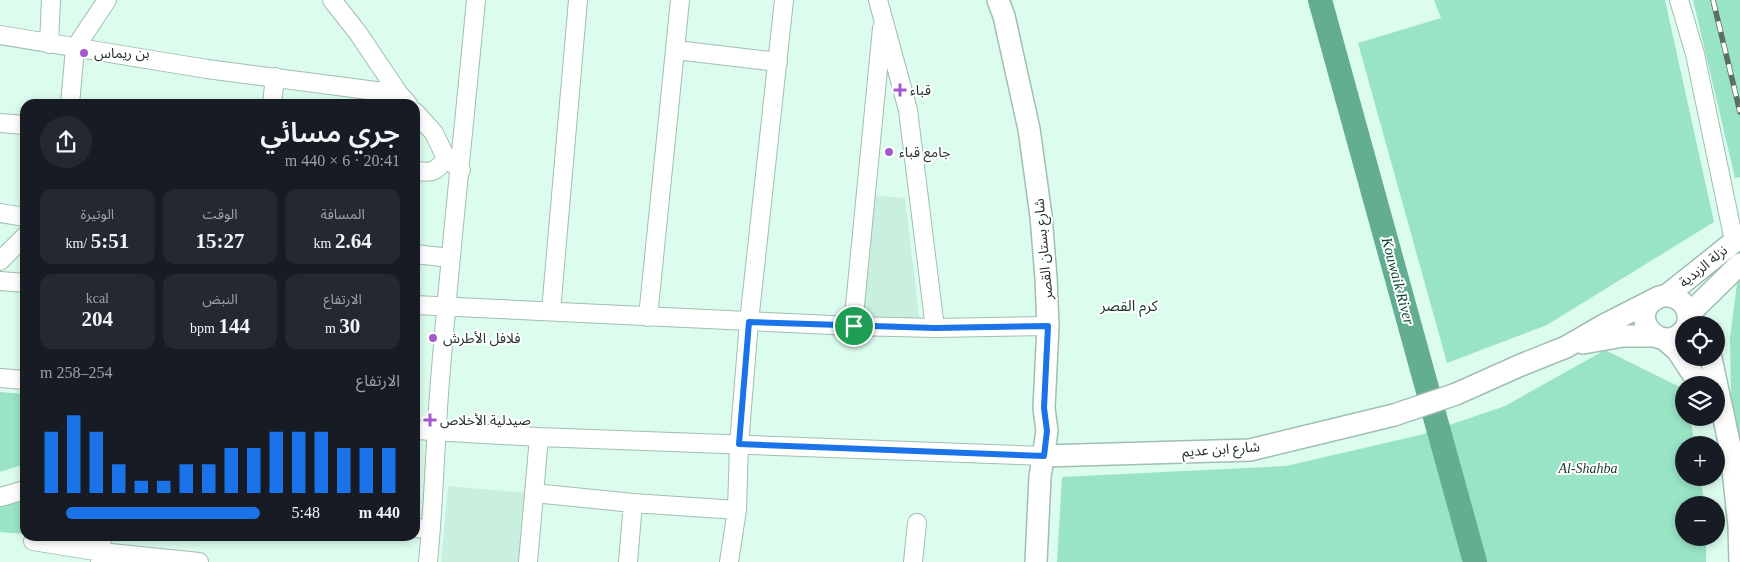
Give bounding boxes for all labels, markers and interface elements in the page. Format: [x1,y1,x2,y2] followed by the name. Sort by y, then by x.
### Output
[94,46,150,62] place label: بن ريماس
[78,47,90,59] marker: بن ريماس
[910,83,931,98] place label: قباء
[894,84,906,96] marker: قباء
[40,116,92,168] button: share
[260,117,400,148] text: جري مسائي
[899,145,951,163] place label: جامع قباء
[883,146,895,158] marker: جامع قباء
[285,152,400,169] text: 20:41 · 6 × 440 m
[1032,197,1058,301] street label: شارع بستان القصر
[81,207,114,222] text: الوتيرة
[202,207,238,222] text: الوقت
[321,207,365,222] text: المسافة
[91,229,129,253] text: 5:51
[196,229,245,253] text: 15:27
[335,229,372,253] text: 2.64
[1378,235,1417,326] water label: Kouwaik River
[65,236,91,251] text: /km
[314,236,335,251] text: km
[1676,242,1731,291] street label: نزلة الزبدية
[86,291,109,306] text: kcal
[202,292,238,307] text: النبض
[323,292,362,307] text: الارتفاع
[1099,298,1159,317] district label: كرم القصر
[833,305,875,347] pin
[82,307,113,331] text: 204
[840,312,868,340] icon: arrive
[218,314,250,338] text: 144
[339,314,360,338] text: 30
[1675,316,1725,546] map controls
[1675,316,1725,366] button: locate
[190,321,218,336] text: bpm
[325,321,339,336] text: m
[443,331,521,347] place label: فلافل اﻷطرش
[427,332,439,344] marker: فلافل اﻷطرش
[40,364,112,381] text: 254–258 m
[356,372,400,389] text: الارتفاع
[1675,376,1725,426] button: layers
[440,413,531,429] place label: صيدلية اﻷخلاص
[424,414,436,426] marker: صيدلية اﻷخلاص
[1675,436,1725,486] button: +
[1182,439,1261,463] street label: شارع ابن عديم
[1557,461,1618,476] park label: Al-Shahba
[1675,496,1725,546] button: −
[292,504,320,521] text: 5:48
[359,504,400,521] text: 440 m

